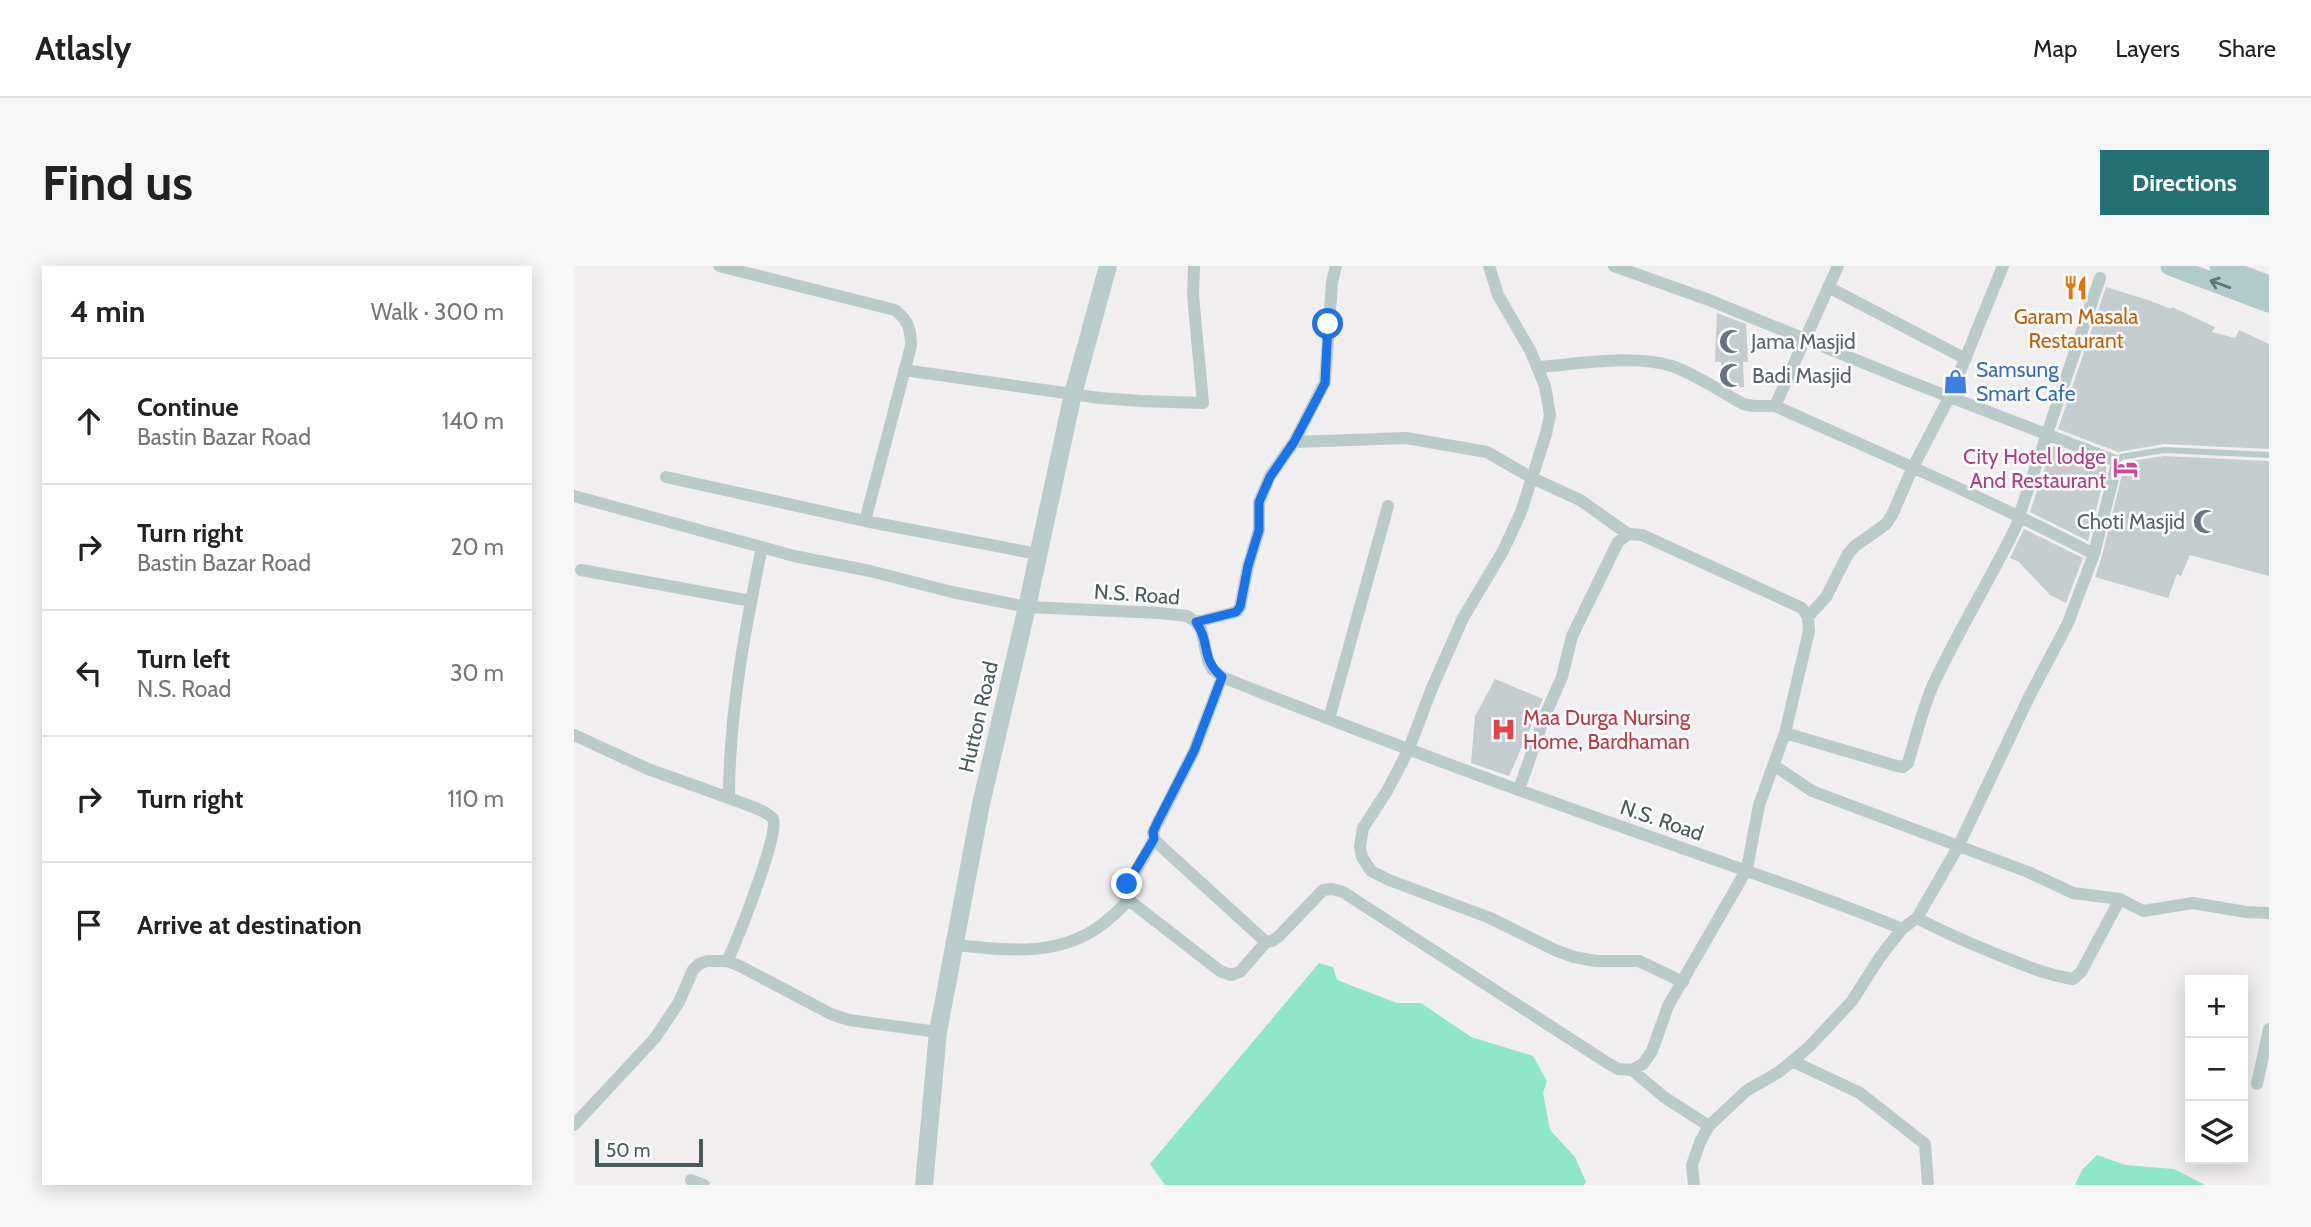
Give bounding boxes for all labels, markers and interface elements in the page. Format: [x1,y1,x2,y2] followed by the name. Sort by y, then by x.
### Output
[35,28,132,68] text: Atlasly
[2033,34,2077,63] text: Map
[2115,34,2180,63] text: Layers
[2218,34,2276,63] text: Share
[2100,150,2269,215] button: Directions
[42,153,193,212] text: Find us
[2062,273,2090,301] restaurant icon: Garam Masala Restaurant
[2209,277,2231,290] one-way arrow
[70,293,145,330] text: 4 min
[371,298,504,326] text: Walk · 300 m
[2014,304,2138,353] place label: Garam Masala Restaurant
[1312,308,1343,339] route start
[1717,327,1745,355] mosque icon: Jama Masjid
[1750,329,1856,355] place label: Jama Masjid
[1976,357,2076,406] place label: Samsung Smart Cafe
[1718,361,1746,389] mosque icon: Badi Masjid
[1752,363,1852,389] place label: Badi Masjid
[1942,367,1970,395] shop icon: Samsung Smart Cafe
[137,391,239,423] text: Continue
[70,402,108,440] icon: ahead
[442,407,504,435] text: 140 m
[137,423,311,451] text: Bastin Bazar Road
[1963,444,2106,493] place label: City Hotel lodge And Restaurant
[2112,454,2140,482] hotel icon: City Hotel lodge And Restaurant
[2191,507,2219,535] mosque icon: Choti Masjid
[2077,509,2185,535] place label: Choti Masjid
[137,517,243,549] text: Turn right
[70,528,108,566] icon: right
[451,533,504,561] text: 20 m
[137,549,311,577] text: Bastin Bazar Road
[1093,579,1181,609] street label: N.S. Road
[137,643,230,675] text: Turn left
[70,654,108,692] icon: left
[450,659,504,687] text: 30 m
[953,659,1003,775] street label: Hutton Road
[137,675,231,703] text: N.S. Road
[1523,705,1691,754] place label: Maa Durga Nursing Home, Bardhaman
[1489,715,1517,743] hospital icon: Maa Durga Nursing Home, Bardhaman
[70,780,108,818] icon: right
[137,783,243,815] text: Turn right
[448,785,504,813] text: 110 m
[1617,794,1707,846] street label: N.S. Road
[1111,868,1142,899] route end
[70,906,108,944] icon: arrive
[137,909,362,941] text: Arrive at destination
[2185,975,2248,1164] map controls
[2185,975,2248,1038] button: +
[2185,1038,2248,1101] button: −
[2185,1101,2248,1164] button: layers
[595,1136,704,1168] scale bar
[606,1139,650,1162] text: 50 m

